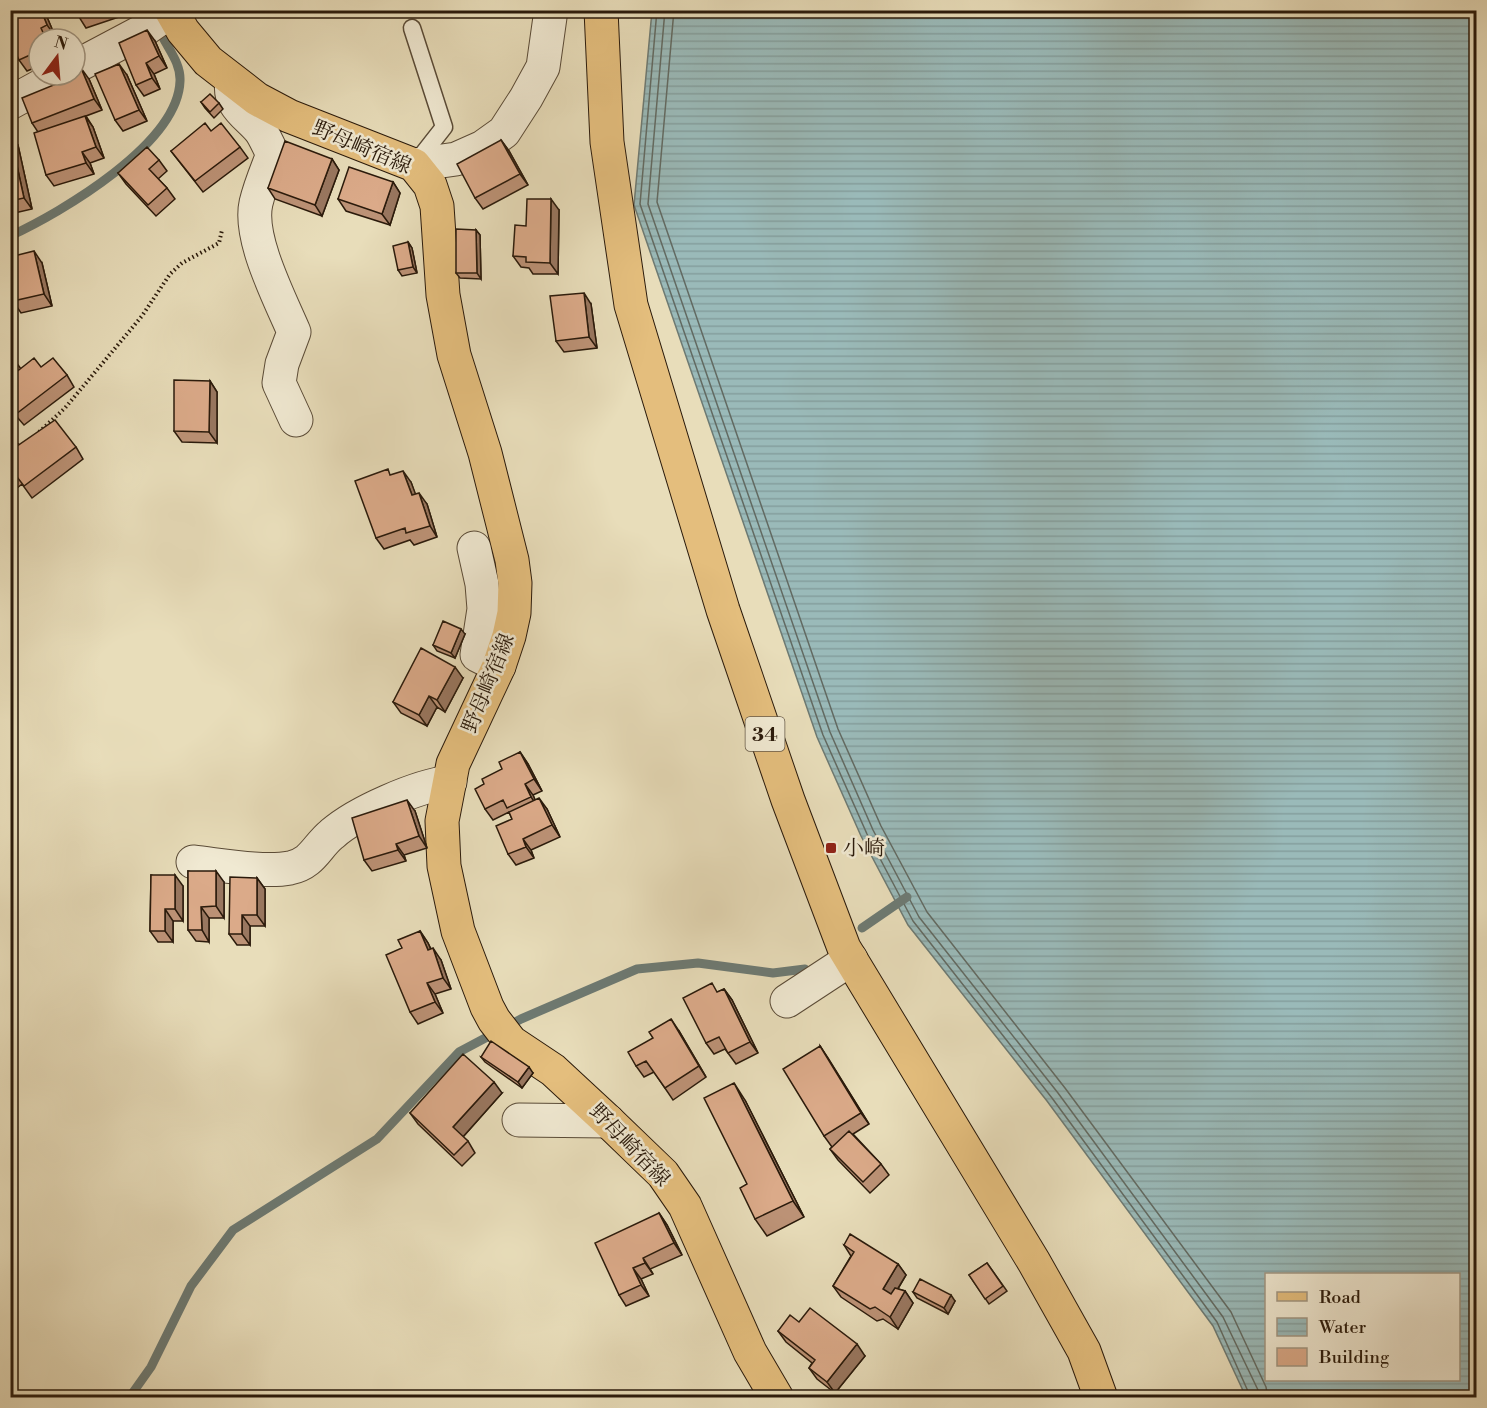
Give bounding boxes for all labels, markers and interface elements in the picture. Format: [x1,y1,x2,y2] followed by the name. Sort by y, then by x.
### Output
[27,27,87,87] north arrow
[52,32,70,55] text: N
[308,115,415,180] street label: 野母崎宿線
[457,630,521,737] street label: 野母崎宿線
[746,717,784,751] road number: 34
[843,836,885,862] place label: 小崎
[824,841,838,855] marker: 小崎
[583,1099,675,1192] street label: 野母崎宿線
[1265,1273,1460,1381] legend
[1319,1286,1362,1309] text: Road
[1318,1316,1367,1339] text: Water
[1318,1346,1390,1369] text: Building

